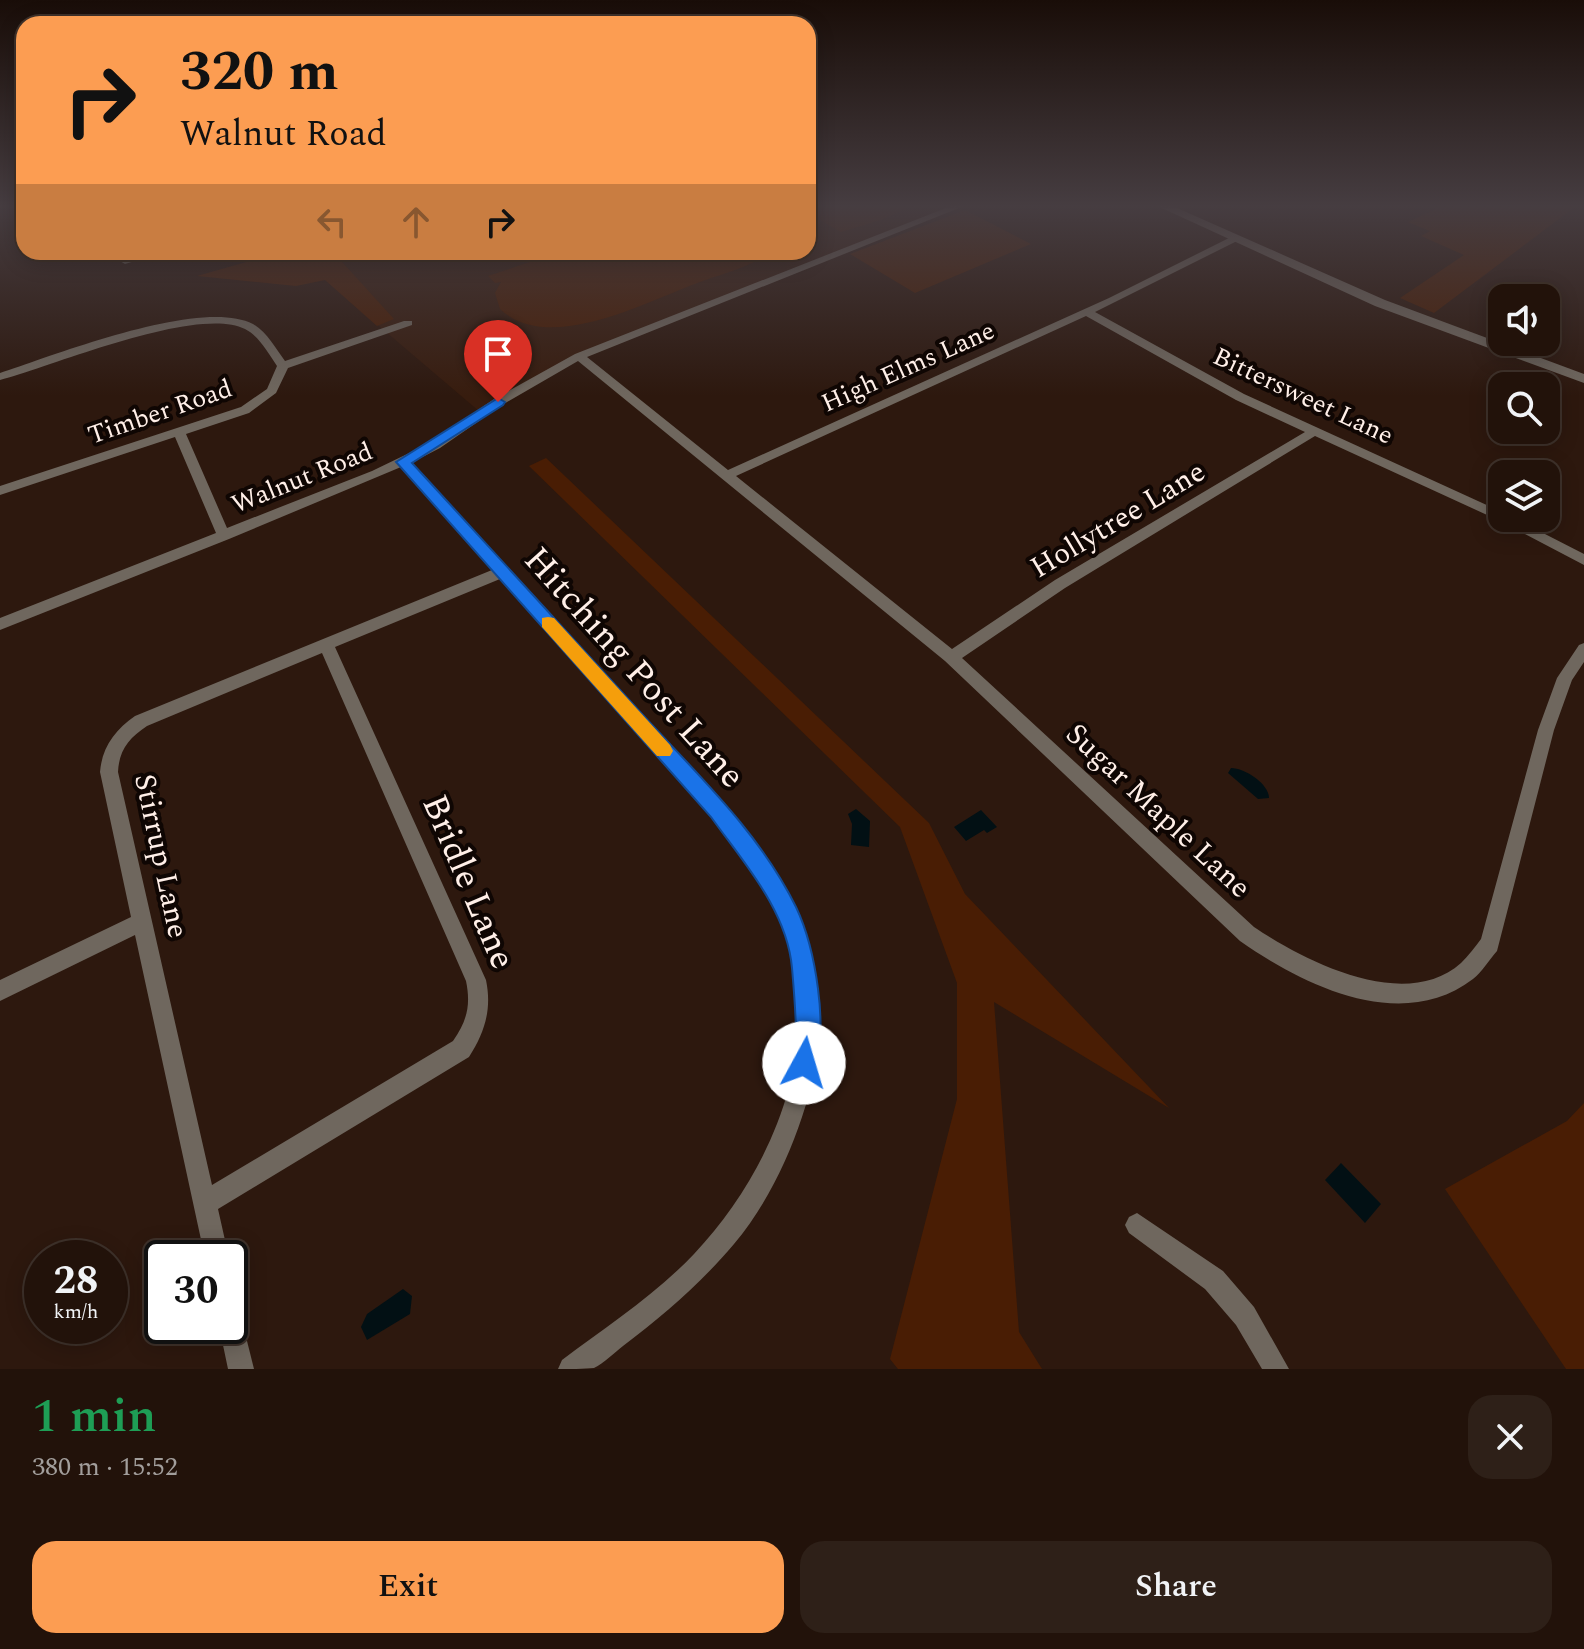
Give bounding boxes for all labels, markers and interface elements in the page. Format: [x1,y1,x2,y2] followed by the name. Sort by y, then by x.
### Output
[180,30,339,115] text: 320 m
[48,48,152,152] icon: right
[180,107,387,162] text: Walnut Road
[310,200,354,244] icon: left
[394,200,438,244] icon: ahead
[478,200,522,244] icon: right
[1488,284,1560,532] map controls
[1488,284,1560,356] button: sound
[815,311,1001,423] street label: High Elms Lane
[464,320,532,402] pin
[476,332,520,376] icon: arrive
[1206,337,1400,455] street label: Bittersweet Lane
[82,369,238,455] street label: Timber Road
[1488,372,1560,444] button: search
[225,432,379,524] street label: Walnut Road
[1021,449,1215,591] street label: Hollytree Lane
[1488,460,1560,532] button: layers
[510,535,758,801] street label: Hitching Post Lane
[1055,712,1261,910] street label: Sugar Maple Lane
[121,770,201,942] street label: Stirrup Lane
[407,786,529,978] street label: Bridle Lane
[762,1021,846,1105] position arrow
[144,1240,248,1344] speed limit sign: 30
[54,1251,98,1312] text: 28
[54,1297,99,1327] text: km/h
[32,1380,157,1453] text: 1 min
[1468,1395,1552,1479] button: close
[32,1447,178,1487] text: 380 m · 15:52
[32,1541,784,1633] button: Exit
[800,1541,1552,1633] button: Share

